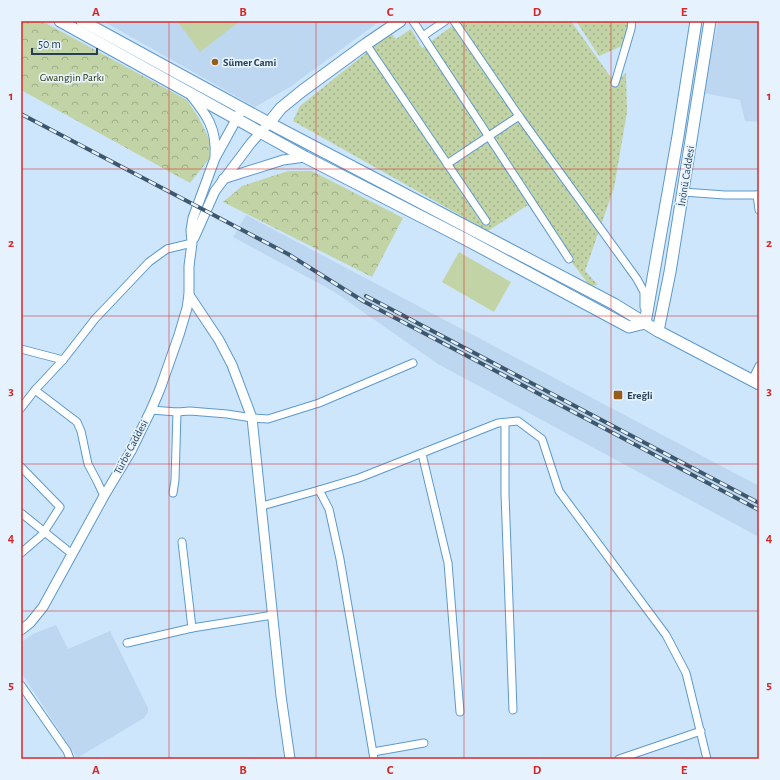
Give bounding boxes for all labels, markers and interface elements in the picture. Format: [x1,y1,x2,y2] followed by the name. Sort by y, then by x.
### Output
[92,6,100,19] text: A
[239,6,247,19] text: B
[387,6,394,19] text: C
[533,6,542,19] text: D
[681,6,688,19] text: E
[32,30,97,56] scale bar
[38,38,61,50] text: 50 m
[210,57,220,67] marker: Sümer Cami
[223,57,277,68] place label: Sümer Cami
[40,72,104,83] park label: Gwangjin Parkı
[9,90,13,103] text: 1
[767,90,771,103] text: 1
[676,145,696,207] street label: İnönü Caddesi
[8,237,14,250] text: 2
[766,237,772,250] text: 2
[8,385,14,398] text: 3
[766,385,772,398] text: 3
[612,389,624,401] marker: Ereğli
[627,390,653,401] place label: Ereğli
[112,418,150,476] street label: Türbe Caddesi
[8,532,15,545] text: 4
[766,532,773,545] text: 4
[8,679,14,692] text: 5
[766,679,772,692] text: 5
[92,764,100,777] text: A
[239,764,247,777] text: B
[387,764,394,777] text: C
[533,764,542,777] text: D
[681,764,688,777] text: E

